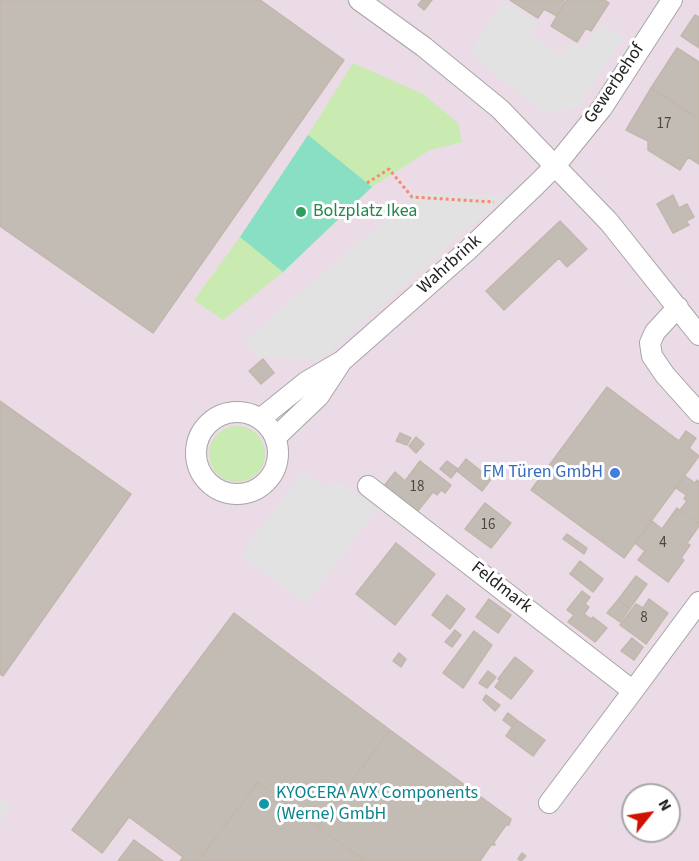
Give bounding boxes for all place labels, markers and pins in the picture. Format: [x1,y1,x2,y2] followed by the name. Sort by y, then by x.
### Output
[313,201,417,223] place label: Bolzplatz Ikea
[294,205,308,219] marker: Bolzplatz Ikea
[483,462,603,484] place label: FM Türen GmbH
[608,466,622,480] marker: FM Türen GmbH
[276,783,478,826] place label: KYOCERA AVX Components (Werne) GmbH
[257,797,271,811] marker: KYOCERA AVX Components (Werne) GmbH

